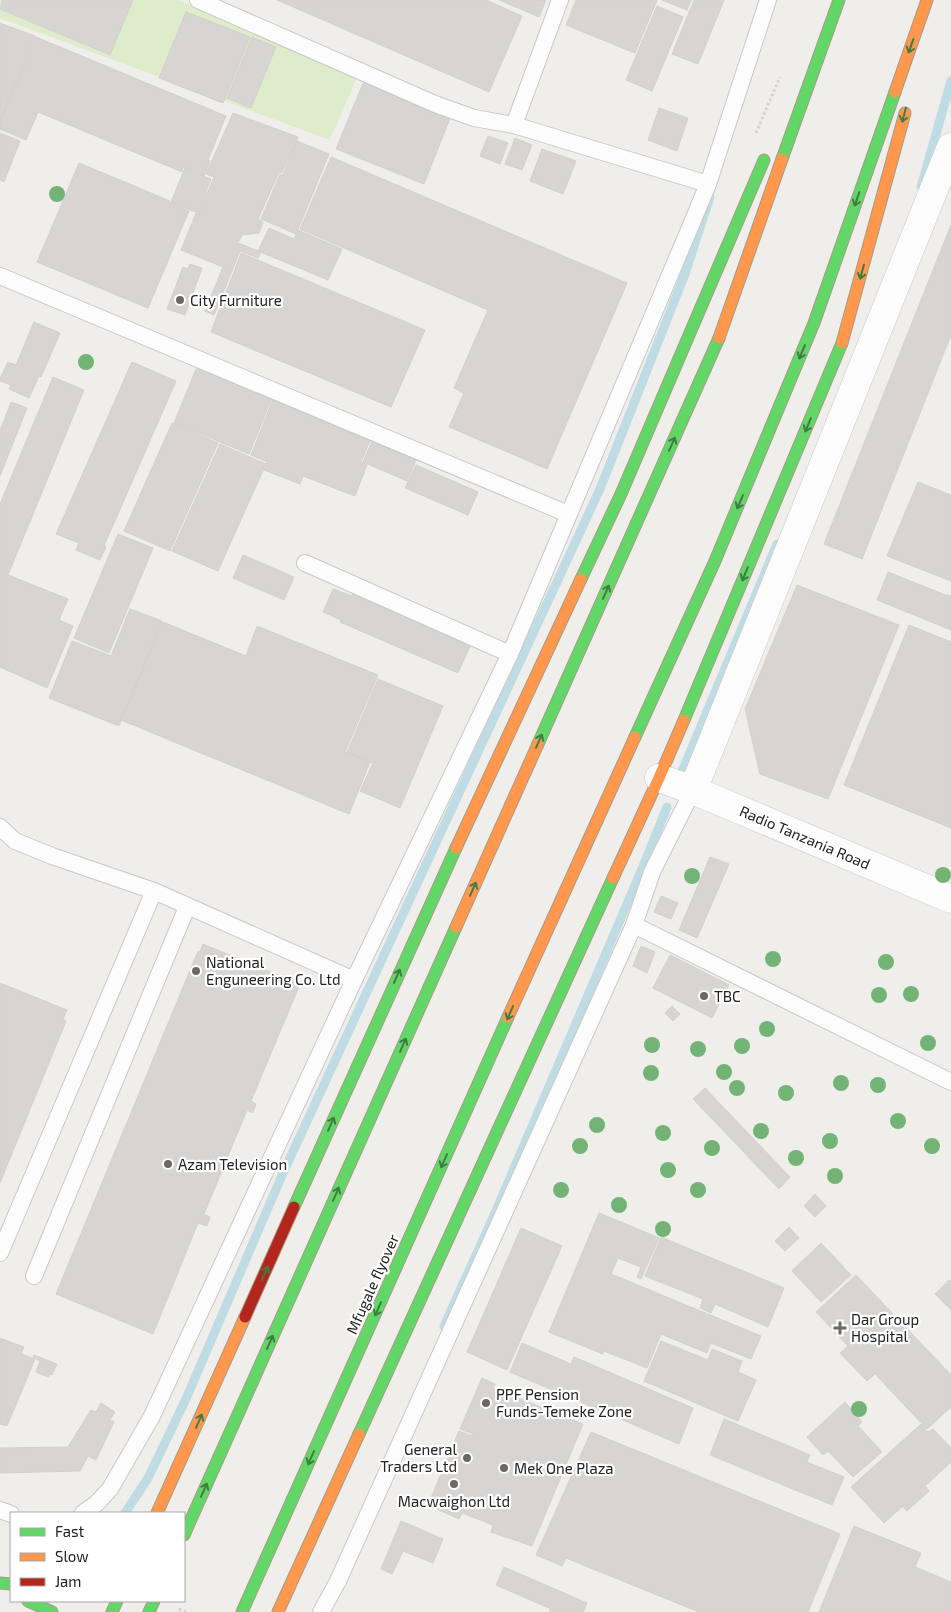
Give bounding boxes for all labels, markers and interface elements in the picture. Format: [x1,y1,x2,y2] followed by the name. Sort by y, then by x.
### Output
[905,38,915,54] one-way arrow
[899,106,908,122] one-way arrow
[852,191,861,207] one-way arrow
[857,263,867,279] one-way arrow
[190,291,282,309] place label: City Furniture
[174,294,186,306] marker: City Furniture
[796,344,806,359] one-way arrow
[803,416,812,432] one-way arrow
[668,437,678,452] one-way arrow
[734,494,744,509] one-way arrow
[739,566,749,581] one-way arrow
[601,585,611,600] one-way arrow
[535,734,545,749] one-way arrow
[737,801,873,873] street label: Radio Tanzania Road
[468,882,478,897] one-way arrow
[206,953,341,988] place label: National Enguneering Co. Ltd
[190,965,202,977] marker: National Enguneering Co. Ltd
[393,969,403,984] one-way arrow
[714,987,741,1005] place label: TBC
[698,990,710,1002] marker: TBC
[505,1005,515,1020] one-way arrow
[398,1038,408,1053] one-way arrow
[327,1117,337,1132] one-way arrow
[439,1153,448,1168] one-way arrow
[178,1155,287,1173] place label: Azam Television
[162,1158,174,1170] marker: Azam Television
[332,1187,342,1202] one-way arrow
[342,1231,402,1337] street label: Mfugale flyover
[260,1266,270,1281] one-way arrow
[372,1301,382,1316] one-way arrow
[851,1310,919,1345] place label: Dar Group Hospital
[833,1321,847,1335] marker: Dar Group Hospital
[266,1335,275,1350] one-way arrow
[496,1385,632,1420] place label: PPF Pension Funds-Temeke Zone
[480,1397,492,1409] marker: PPF Pension Funds-Temeke Zone
[194,1414,204,1429] one-way arrow
[380,1440,458,1475] place label: General Traders Ltd
[306,1450,316,1465] one-way arrow
[461,1452,473,1464] marker: General Traders Ltd
[514,1459,614,1477] place label: Mek One Plaza
[498,1462,510,1474] marker: Mek One Plaza
[448,1478,460,1490] marker: Macwaighon Ltd
[199,1483,209,1498] one-way arrow
[398,1492,510,1510] place label: Macwaighon Ltd
[10,1512,185,1602] legend
[55,1522,85,1540] text: Fast
[55,1547,89,1565] text: Slow
[55,1572,81,1590] text: Jam

